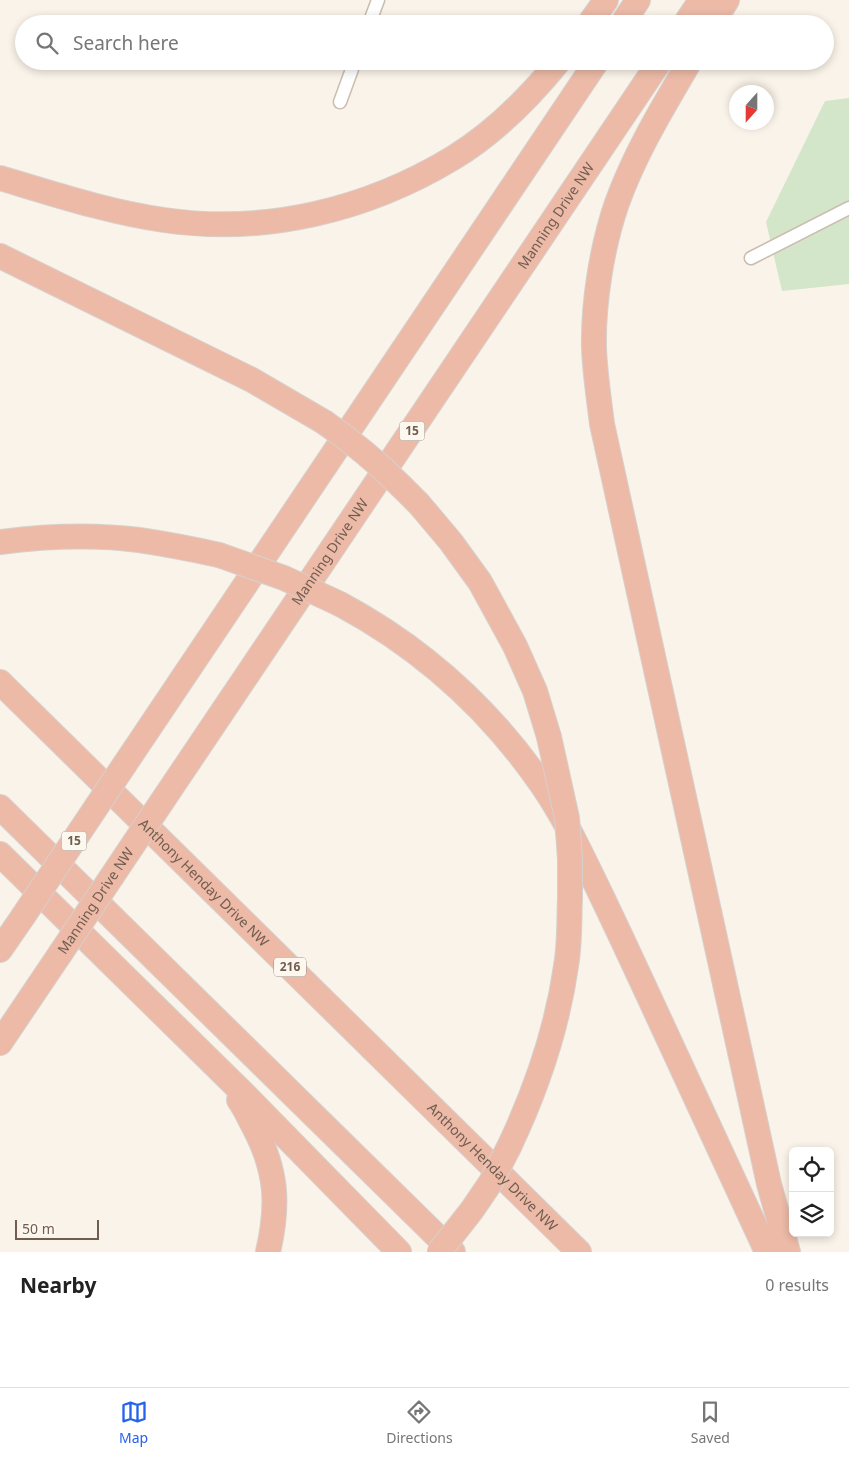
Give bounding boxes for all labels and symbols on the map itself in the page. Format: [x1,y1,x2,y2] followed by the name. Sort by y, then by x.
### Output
[729,85,774,130] north arrow
[513,159,598,272] street label: Manning Drive NW
[400,422,424,441] road number: 15
[287,495,372,609] street label: Manning Drive NW
[135,814,273,951] street label: Anthony Henday Drive NW
[62,831,86,850] road number: 15
[53,844,138,958] street label: Manning Drive NW
[274,958,306,976] road number: 216
[424,1098,562,1235] street label: Anthony Henday Drive NW
[15,1217,99,1240] scale bar

